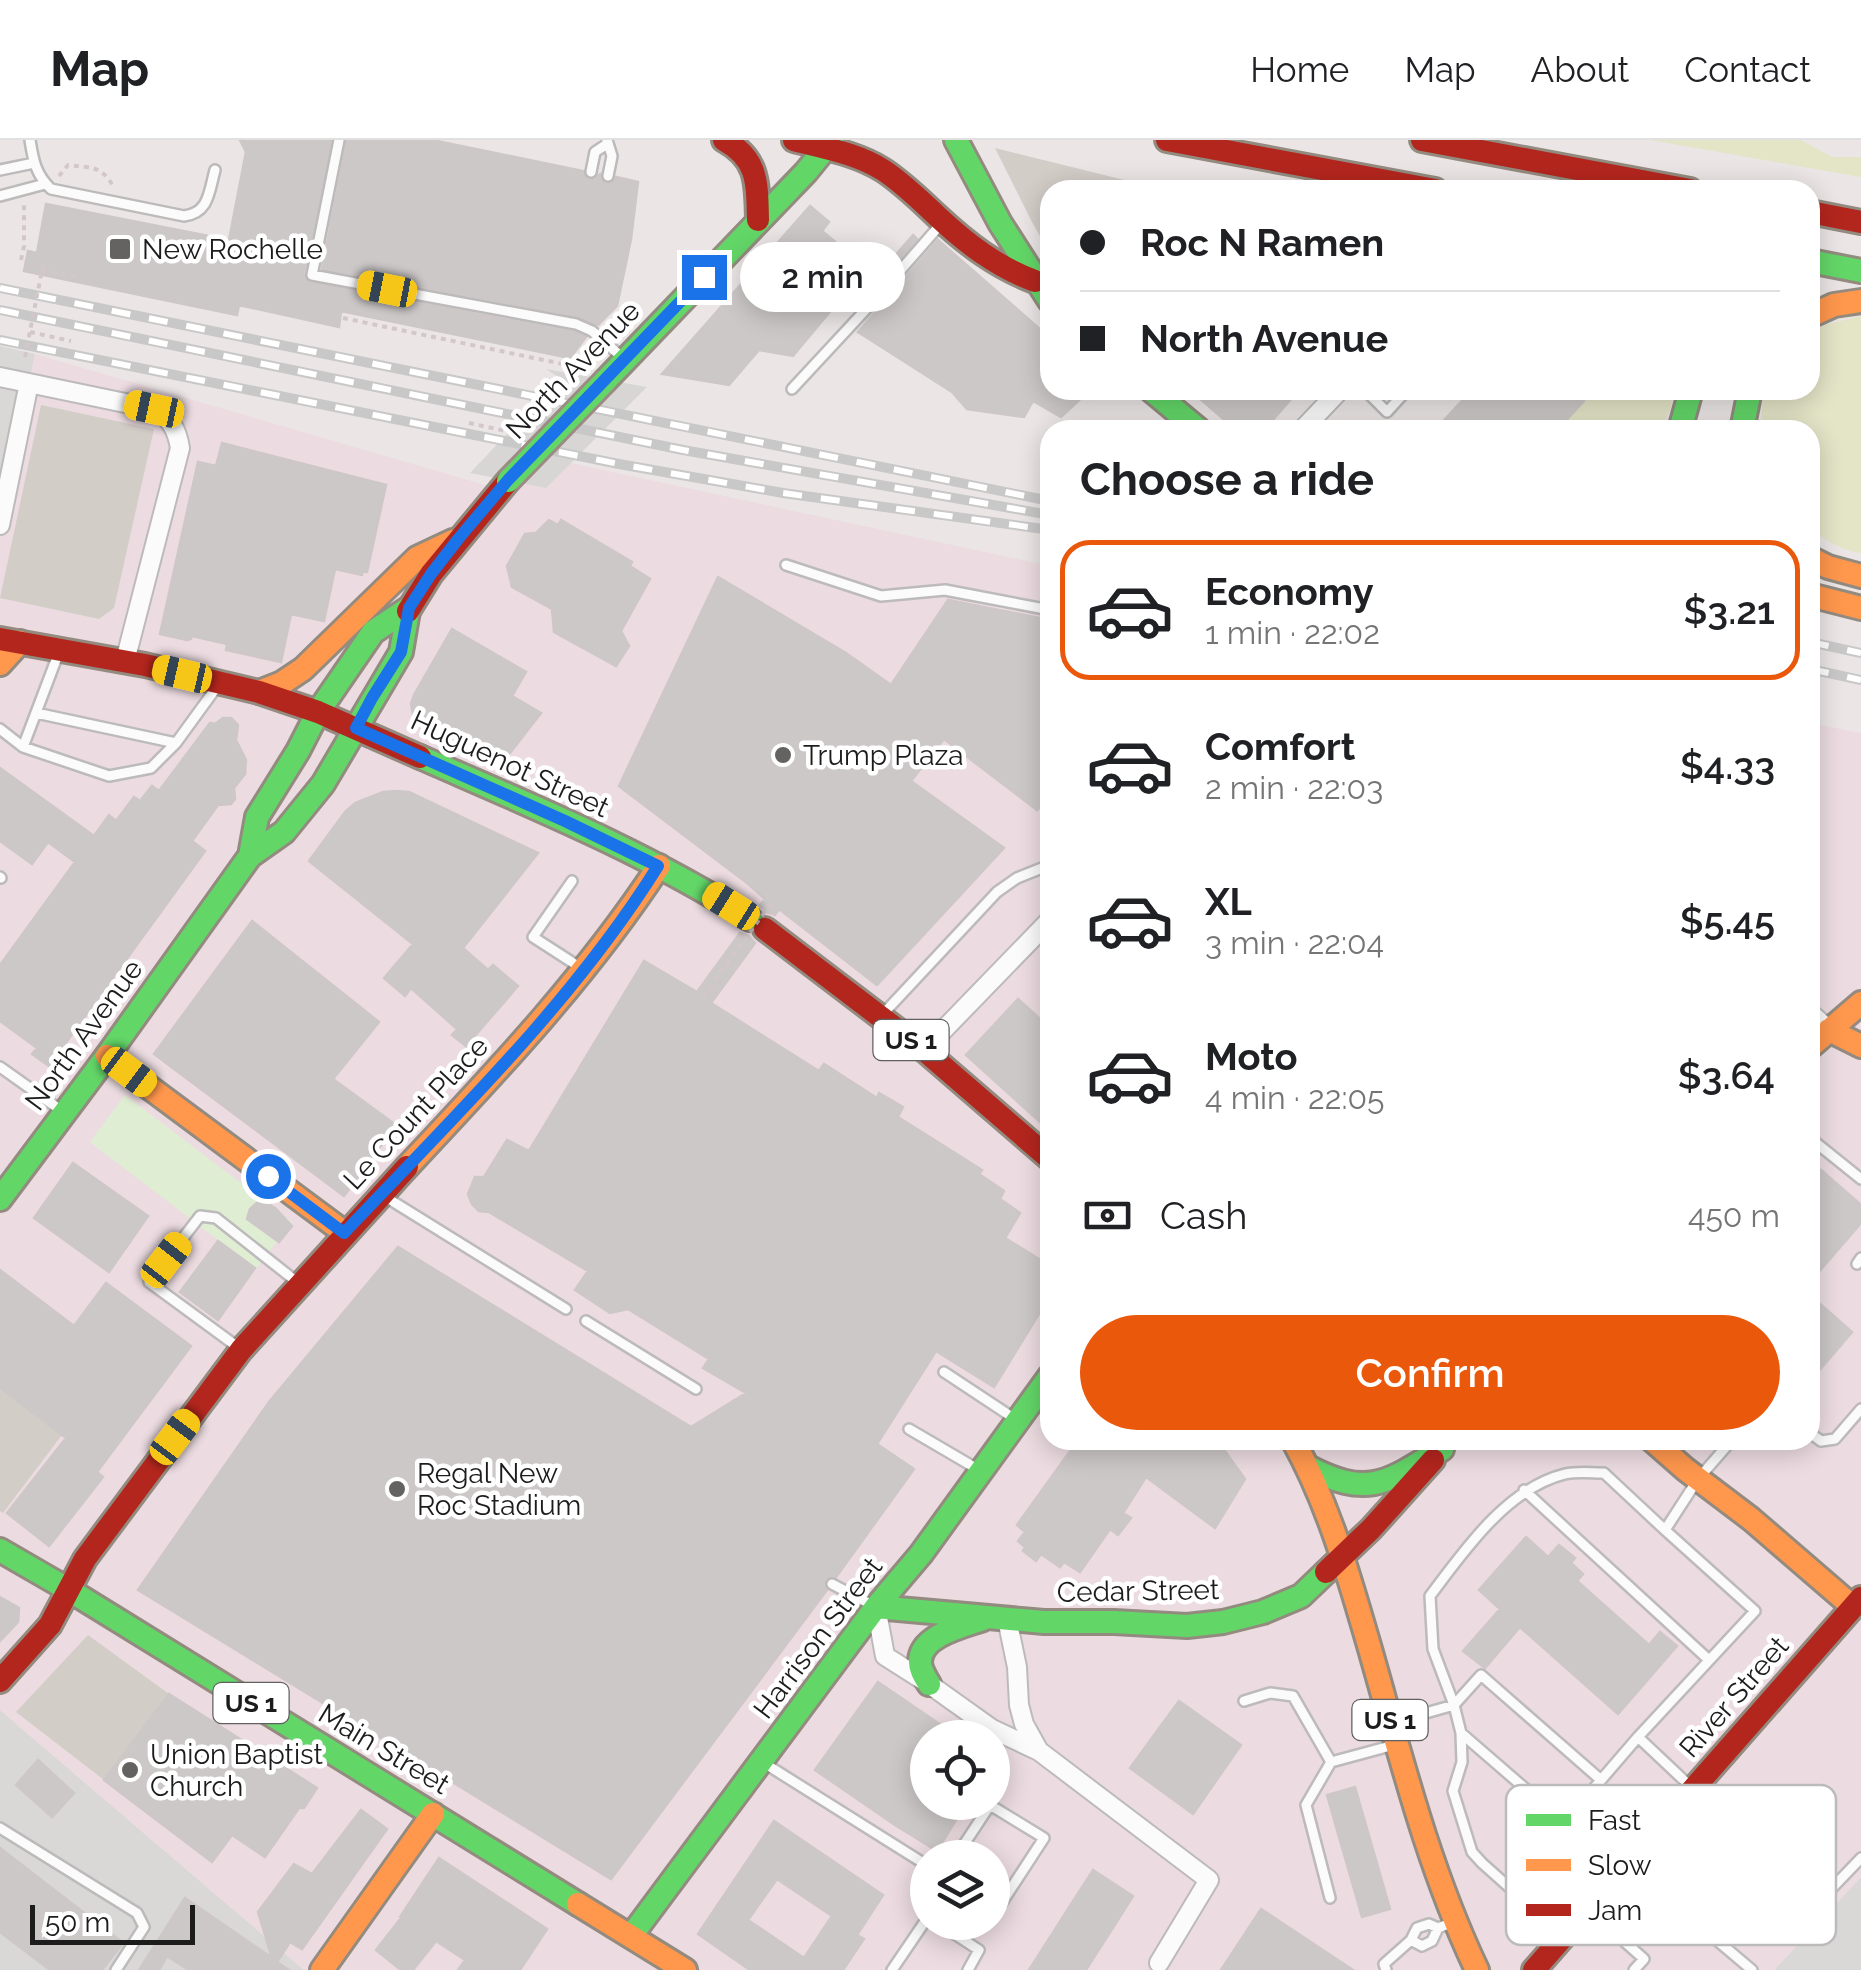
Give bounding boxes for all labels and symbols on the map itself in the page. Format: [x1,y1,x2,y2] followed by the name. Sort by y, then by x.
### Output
[142,233,323,266] place label: New Rochelle
[107,236,133,262] marker: New Rochelle
[739,242,904,312] callout: 2 min
[682,255,727,300] route end
[355,269,419,309] car
[499,294,647,446] street label: North Avenue
[122,388,186,430] car
[149,653,215,695] car
[406,704,615,825] street label: Huguenot Street
[803,739,964,772] place label: Trump Plaza
[772,744,794,766] marker: Trump Plaza
[698,877,764,935] car
[18,953,150,1117] street label: North Avenue
[874,1020,948,1060] road number: US 1
[337,1030,495,1196] street label: Le Count Place
[96,1042,162,1102] car
[246,1154,291,1199] route start
[136,1227,196,1293] car
[145,1404,205,1470] car
[417,1457,581,1522] place label: Regal New Roc Stadium
[386,1478,408,1500] marker: Regal New Roc Stadium
[747,1551,890,1725] street label: Harrison Street
[1057,1573,1220,1609] street label: Cedar Street
[1673,1629,1796,1764] street label: River Street
[214,1683,288,1723] road number: US 1
[313,1697,456,1801] street label: Main Street
[1352,1700,1428,1740] road number: US 1
[150,1738,324,1803] place label: Union Baptist Church
[119,1759,141,1781] marker: Union Baptist Church
[1506,1785,1836,1945] legend
[1588,1804,1641,1837] text: Fast
[1588,1849,1652,1882] text: Slow
[1588,1894,1642,1927] text: Jam
[30,1900,195,1944] scale bar

